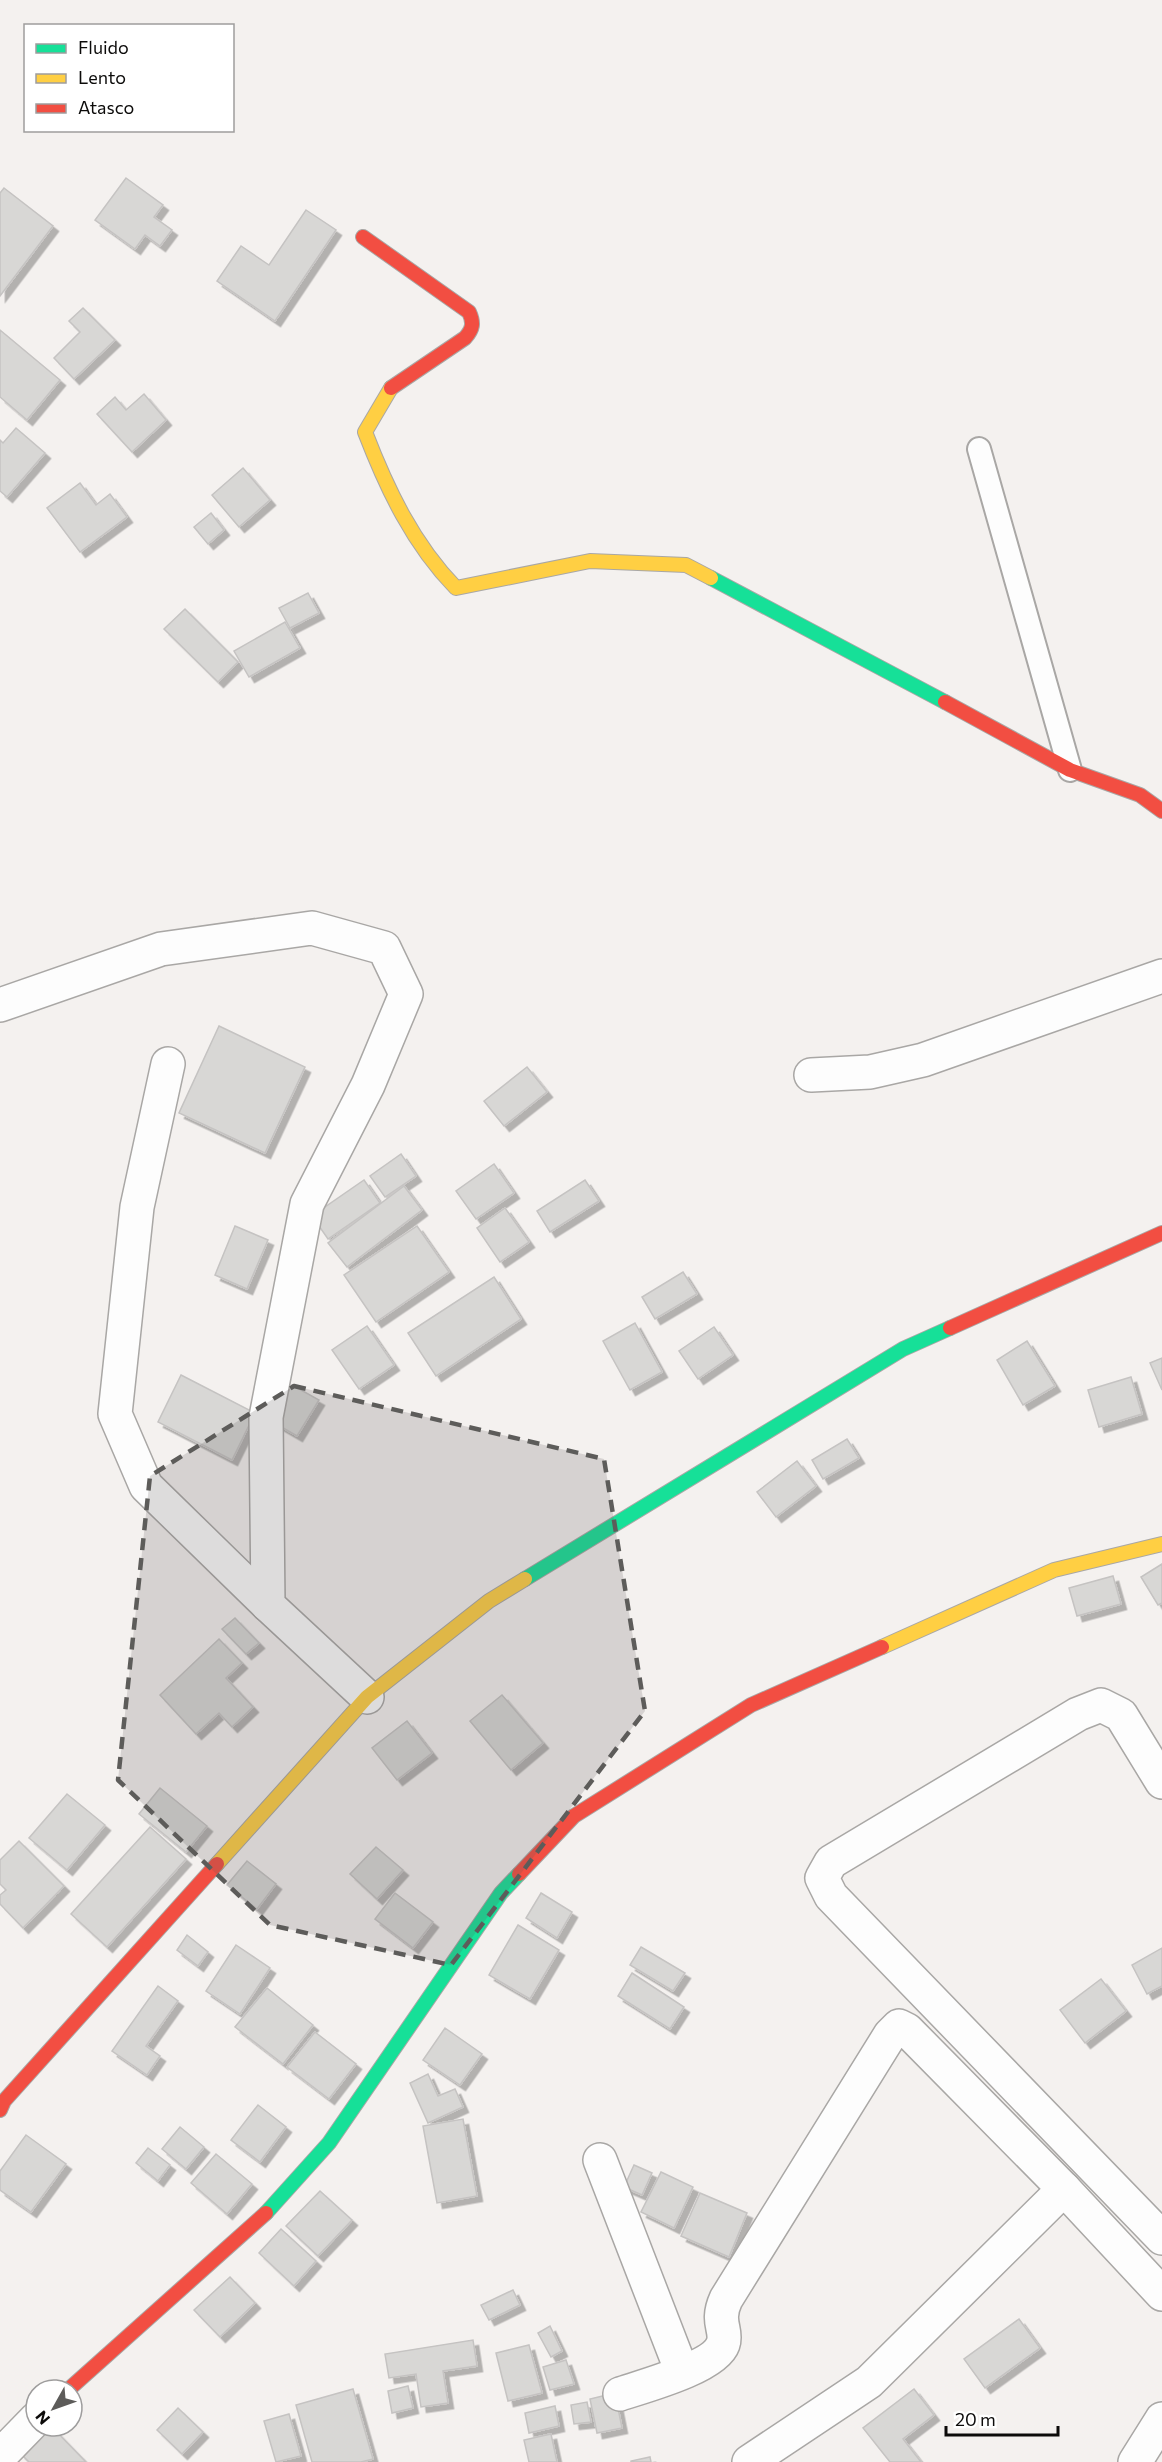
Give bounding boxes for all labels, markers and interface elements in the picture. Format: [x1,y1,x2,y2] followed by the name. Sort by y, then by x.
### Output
[24,24,234,132] legend
[78,36,129,58] text: Fluido
[78,66,126,88] text: Lento
[78,96,134,118] text: Atasco
[24,2378,84,2438] north arrow
[946,2399,1058,2437] scale bar
[31,2407,53,2429] text: N
[955,2408,996,2430] text: 20 m

